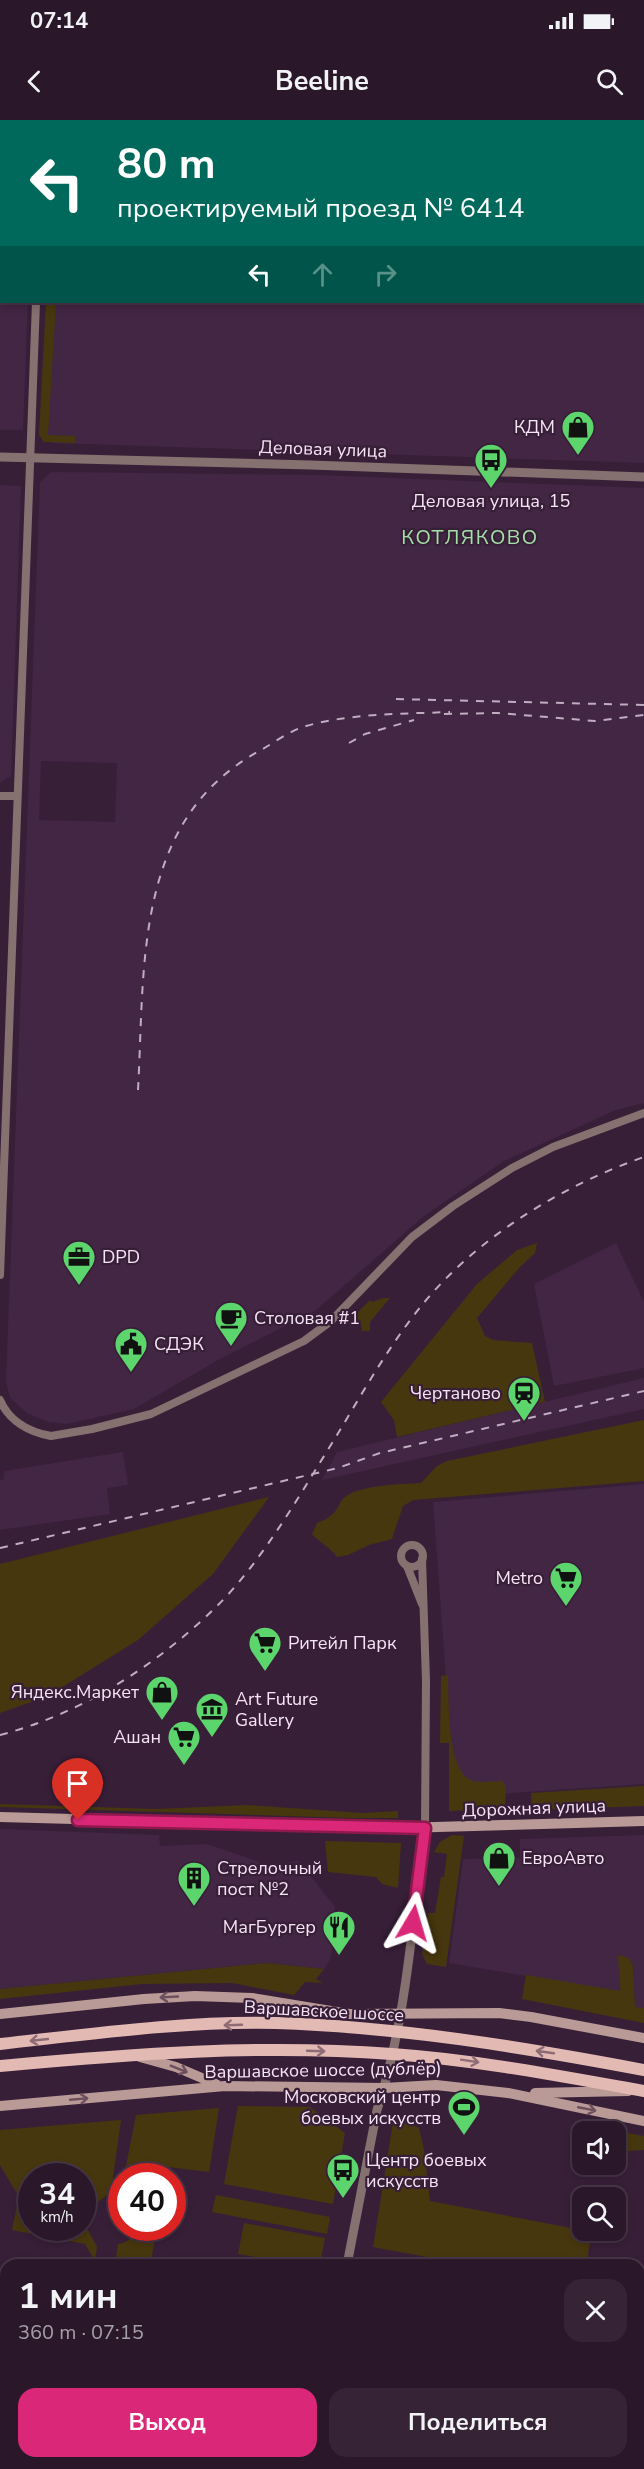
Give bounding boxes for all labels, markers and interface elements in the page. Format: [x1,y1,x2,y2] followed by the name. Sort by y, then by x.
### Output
[30,6,88,36] text: 07:14
[275,63,369,100] text: Beeline
[18,65,51,98] icon: back
[593,65,626,98] icon: search
[117,136,216,193] text: 80 m
[18,144,96,222] icon: left
[117,190,525,227] text: проектируемый проезд № 6414
[243,258,276,291] icon: left
[306,258,339,291] icon: ahead
[369,258,402,291] icon: right
[560,409,596,456] shop icon: КДМ
[514,415,555,439] place label: КДМ
[258,435,388,463] street label: Деловая улица
[473,442,509,489] bus stop icon: Деловая улица, 15
[412,489,570,513] place label: Деловая улица, 15
[401,524,539,551] district label: КОТЛЯКОВО
[61,1239,97,1286] office icon: DPD
[102,1245,140,1269] place label: DPD
[213,1300,249,1347] cafe icon: Столовая #1
[254,1306,360,1330] place label: Столовая #1
[113,1326,149,1373] public building icon: СДЭК
[154,1332,204,1356] place label: СДЭК
[506,1375,542,1422] station icon: Чертаново
[410,1381,501,1405] place label: Чертаново
[548,1560,584,1607] supermarket icon: Metro
[495,1566,543,1590] place label: Metro
[247,1625,283,1672] supermarket icon: Ритейл Парк
[288,1631,397,1655] place label: Ритейл Парк
[144,1674,180,1721] shop icon: Яндекс.Маркет
[11,1680,139,1704] place label: Яндекс.Маркет
[235,1687,318,1732] place label: Art Future Gallery
[194,1691,230,1738] museum icon: Art Future Gallery
[166,1719,202,1766] supermarket icon: Ашан
[113,1725,161,1749] place label: Ашан
[52,1758,103,1820] pin
[61,1767,94,1800] icon: arrive
[462,1793,606,1823] street label: Дорожная улица
[481,1840,517,1887] shop icon: ЕвроАвто
[522,1846,605,1870] place label: ЕвроАвто
[217,1856,322,1901] place label: Стрелочный пост №2
[176,1860,212,1907] building icon: Стрелочный пост №2
[381,1891,445,1955] position arrow
[321,1909,357,1956] restaurant icon: МагБургер
[223,1915,316,1939] place label: МагБургер
[160,1992,180,2003] one-way arrow
[243,1995,405,2027] street label: Варшавское шоссе
[223,2019,243,2030] one-way arrow
[29,2034,49,2045] one-way arrow
[305,2045,325,2056] one-way arrow
[536,2046,556,2057] one-way arrow
[204,2056,442,2084] street label: Варшавское шоссе (дублёр)
[460,2056,480,2067] one-way arrow
[169,2064,187,2075] one-way arrow
[284,2085,441,2130] place label: Московский центр боевых искусств
[446,2089,482,2136] sports icon: Московский центр боевых искусств
[69,2093,89,2104] one-way arrow
[577,2104,596,2115] one-way arrow
[572,2121,626,2241] map controls
[572,2121,626,2175] button: sound
[366,2148,487,2193] place label: Центр боевых искусств
[325,2152,361,2199] bus stop icon: Центр боевых искусств
[108,2163,186,2241] speed limit sign: 40
[39,2174,75,2215] text: 34
[572,2187,626,2241] button: search
[40,2207,74,2227] text: km/h
[18,2272,118,2321] text: 1 мин
[564,2279,627,2342] button: close
[18,2319,144,2346] text: 360 m · 07:15
[18,2388,317,2457] button: Выход
[329,2388,627,2457] button: Поделиться

